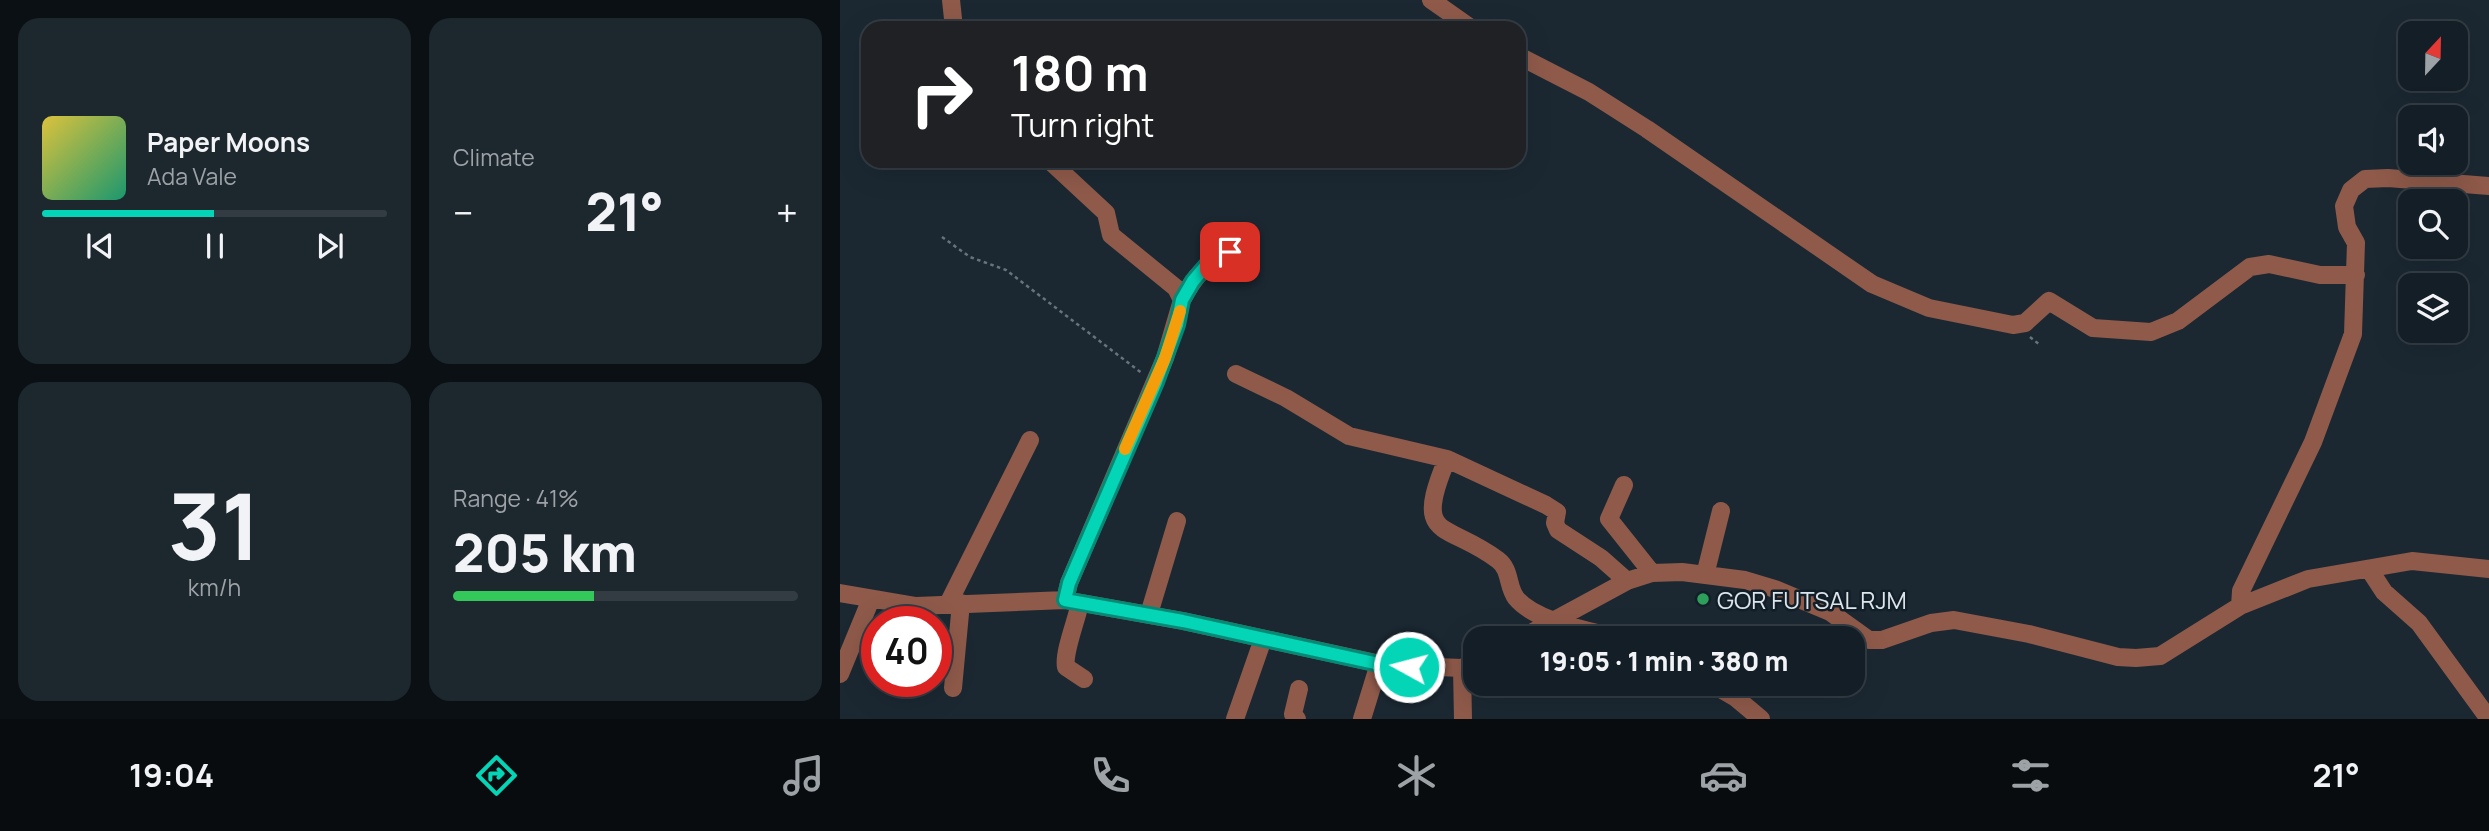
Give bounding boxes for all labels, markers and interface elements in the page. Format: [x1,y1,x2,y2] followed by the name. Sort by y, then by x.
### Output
[2398,21,2468,91] north arrow
[2398,21,2468,343] map controls
[1011,39,1149,106] text: 180 m
[896,49,987,140] icon: right
[1011,103,1154,147] text: Turn right
[2398,105,2468,175] button: sound
[147,124,310,160] text: Paper Moons
[453,141,535,173] text: Climate
[147,160,237,192] text: Ada Vale
[586,176,664,247] text: 21°
[453,186,474,238] text: −
[776,186,798,238] text: +
[2398,189,2468,259] button: search
[1200,222,1260,282] pin
[81,227,119,265] icon: previous
[196,227,234,265] icon: pause
[311,227,349,265] icon: next
[1211,233,1249,271] icon: arrive
[2398,273,2468,343] button: layers
[168,463,261,587] text: 31
[453,482,579,514] text: Range · 41%
[453,517,637,588] text: 205 km
[188,571,241,603] text: km/h
[1717,583,1907,616] place label: GOR FUTSAL RJM
[1695,591,1711,607] marker: GOR FUTSAL RJM
[861,606,952,697] speed limit sign: 40
[1372,630,1446,704] position arrow
[1540,643,1788,679] text: 19:05 · 1 min · 380 m
[472,751,521,800] icon: directions
[779,751,828,800] icon: music
[1086,751,1135,800] icon: phone
[1392,751,1441,800] icon: climate
[1699,751,1748,800] icon: car
[2006,751,2055,800] icon: filters
[129,753,214,797] text: 19:04
[2313,753,2360,797] text: 21°

